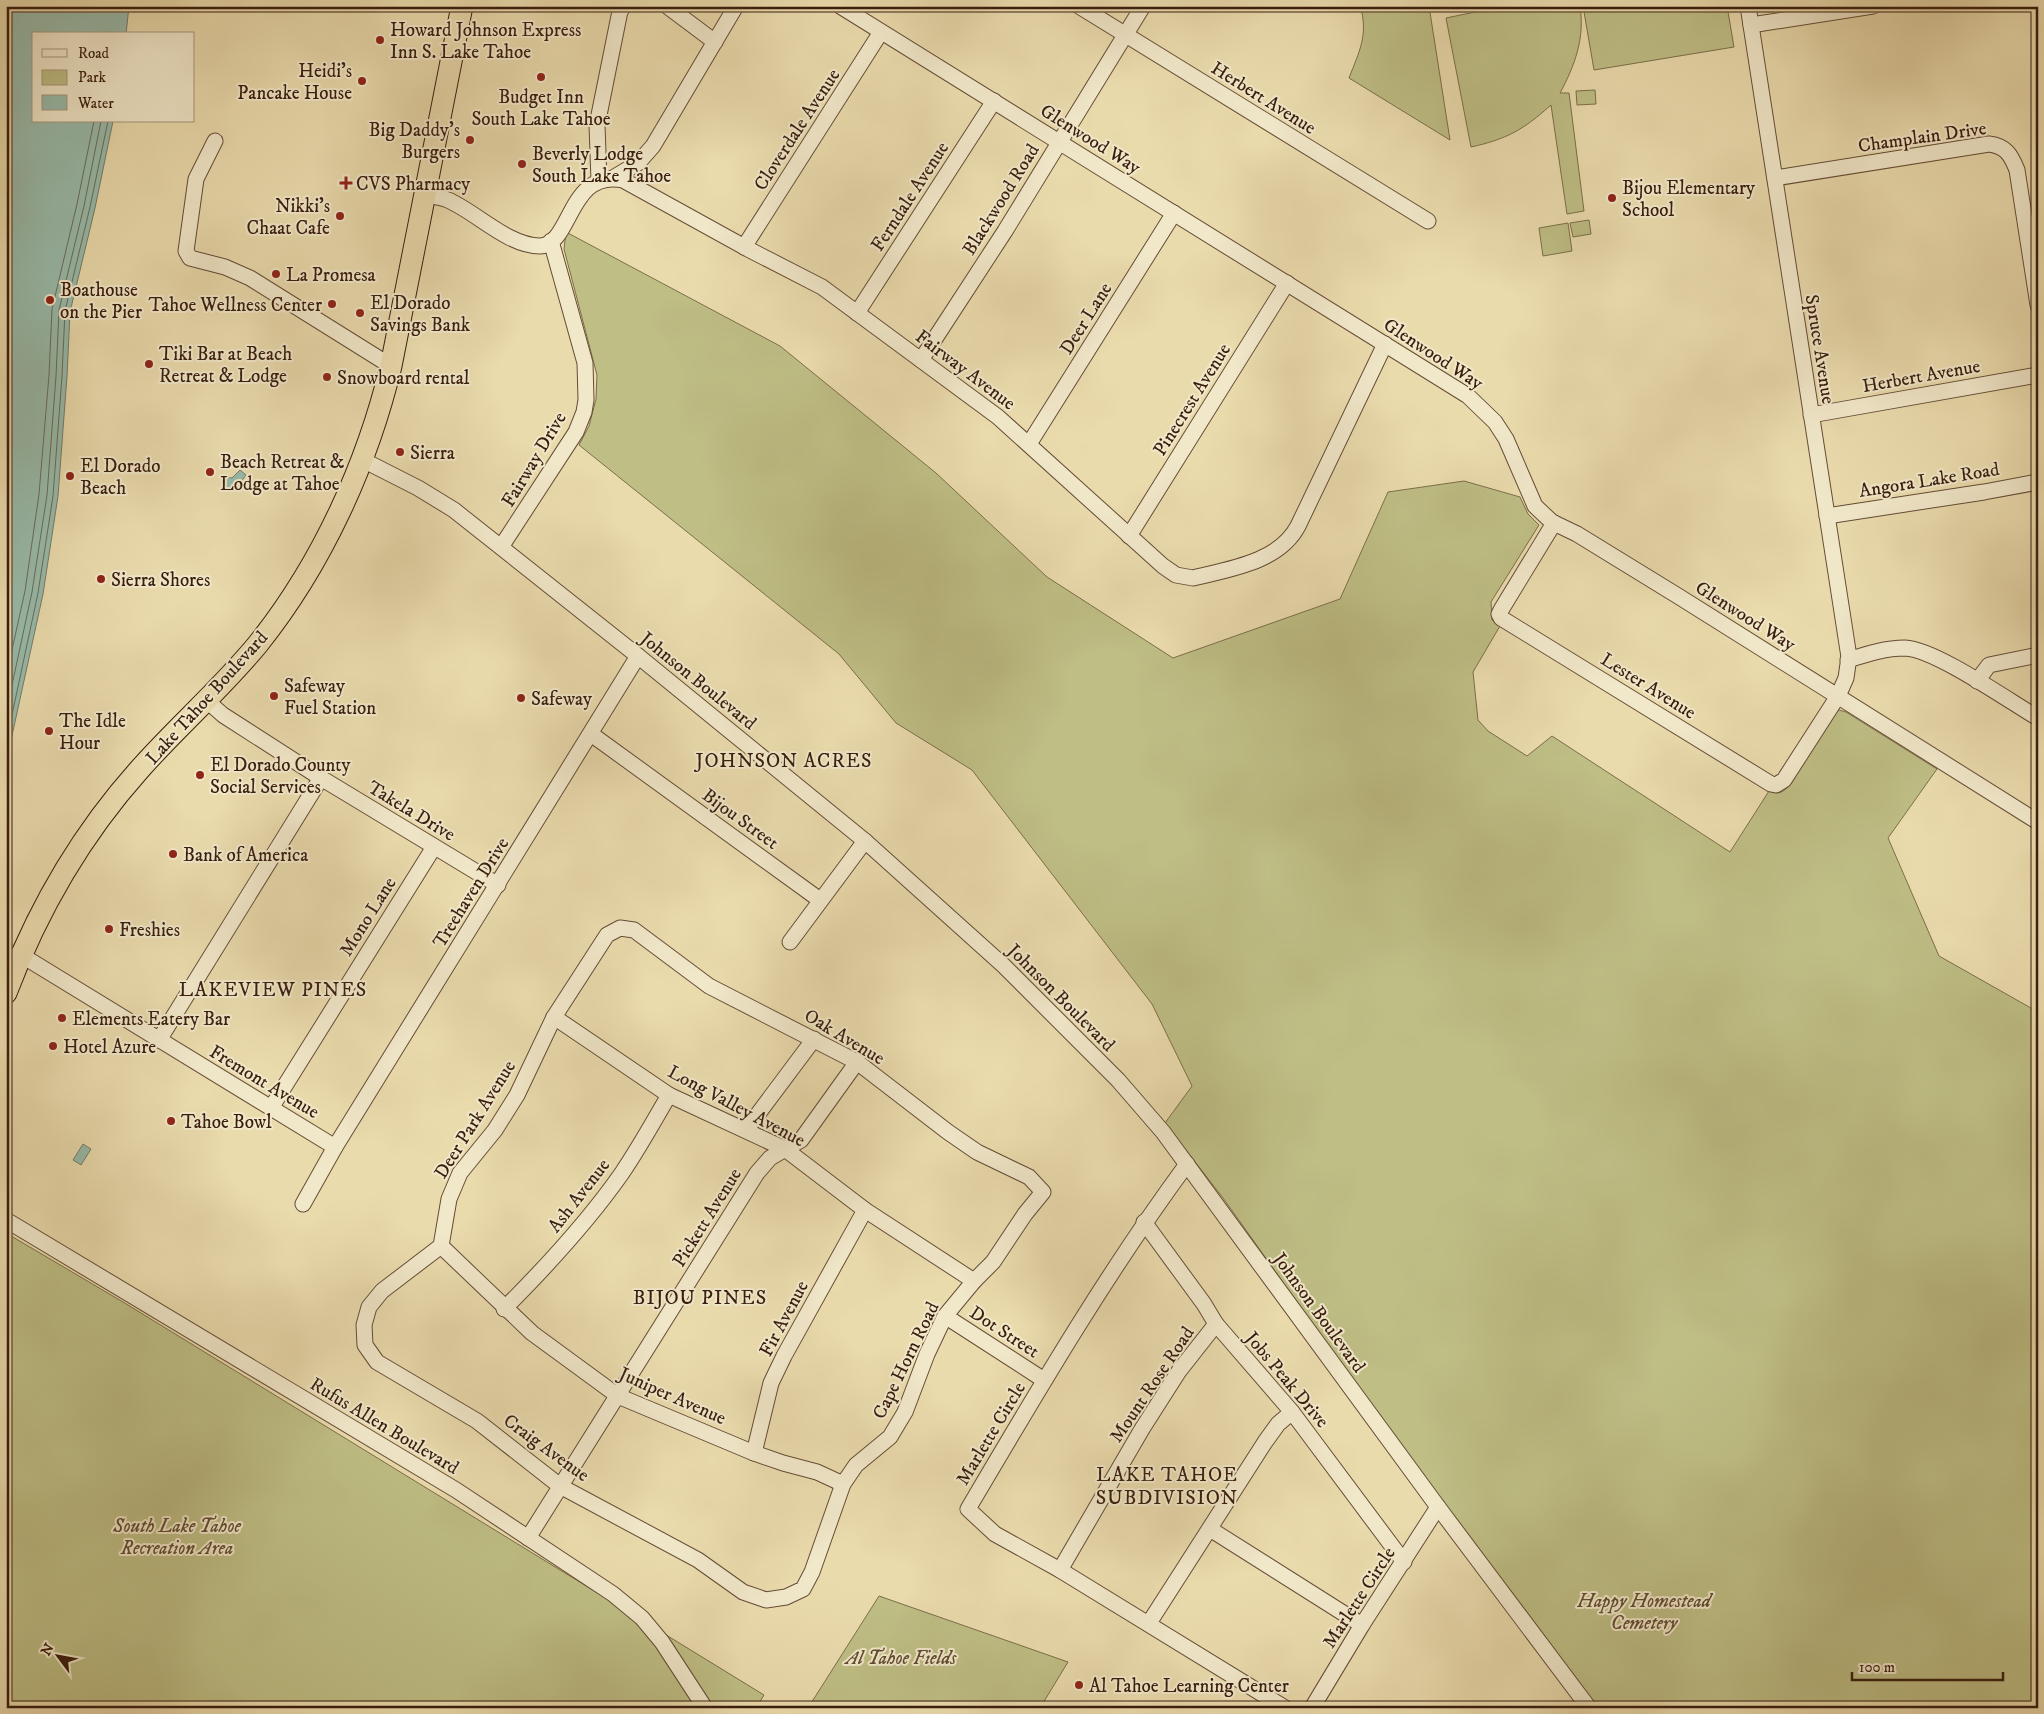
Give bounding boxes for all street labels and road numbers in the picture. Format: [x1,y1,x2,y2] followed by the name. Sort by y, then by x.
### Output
[1206,57,1320,140] street label: Herbert Avenue
[749,64,845,195] street label: Cloverdale Avenue
[1036,99,1145,180] street label: Glenwood Way
[1857,117,1988,158] street label: Champlain Drive
[866,138,954,256] street label: Ferndale Avenue
[958,139,1045,260] street label: Blackwood Road
[1055,278,1117,359] street label: Deer Lane
[1800,293,1840,406] street label: Spruce Avenue
[1379,314,1488,395] street label: Glenwood Way
[911,325,1020,415] street label: Fairway Avenue
[1149,339,1236,460] street label: Pinecrest Avenue
[1860,355,1982,398] street label: Herbert Avenue
[497,408,572,511] street label: Fairway Drive
[1857,458,2002,503] street label: Angora Lake Road
[1691,576,1800,657] street label: Glenwood Way
[141,626,273,769] street label: Lake Tahoe Boulevard
[634,626,761,735] street label: Johnson Boulevard
[1596,648,1700,725] street label: Lester Avenue
[363,776,459,846] street label: Takela Drive
[697,784,783,855] street label: Bijou Street
[428,833,514,952] street label: Treehaven Drive
[335,873,402,961] street label: Mono Lane
[1001,938,1120,1057] street label: Johnson Boulevard
[800,1004,889,1070] street label: Oak Avenue
[205,1041,323,1124] street label: Fremont Avenue
[430,1056,521,1183] street label: Deer Park Avenue
[664,1060,809,1152] street label: Long Valley Avenue
[543,1154,615,1237] street label: Ash Avenue
[668,1164,747,1271] street label: Pickett Avenue
[1266,1247,1370,1378] street label: Johnson Boulevard
[755,1277,814,1361] street label: Fir Avenue
[868,1298,945,1423] street label: Cape Horn Road
[965,1301,1043,1363] street label: Dot Street
[1105,1322,1200,1447] street label: Mount Rose Road
[1239,1326,1334,1433] street label: Jobs Peak Drive
[614,1362,730,1430] street label: Juniper Avenue
[306,1373,463,1480] street label: Rufus Allen Boulevard
[952,1378,1031,1489] street label: Marlette Circle
[499,1409,594,1487] street label: Craig Avenue
[1318,1543,1401,1653] street label: Marlette Circle

